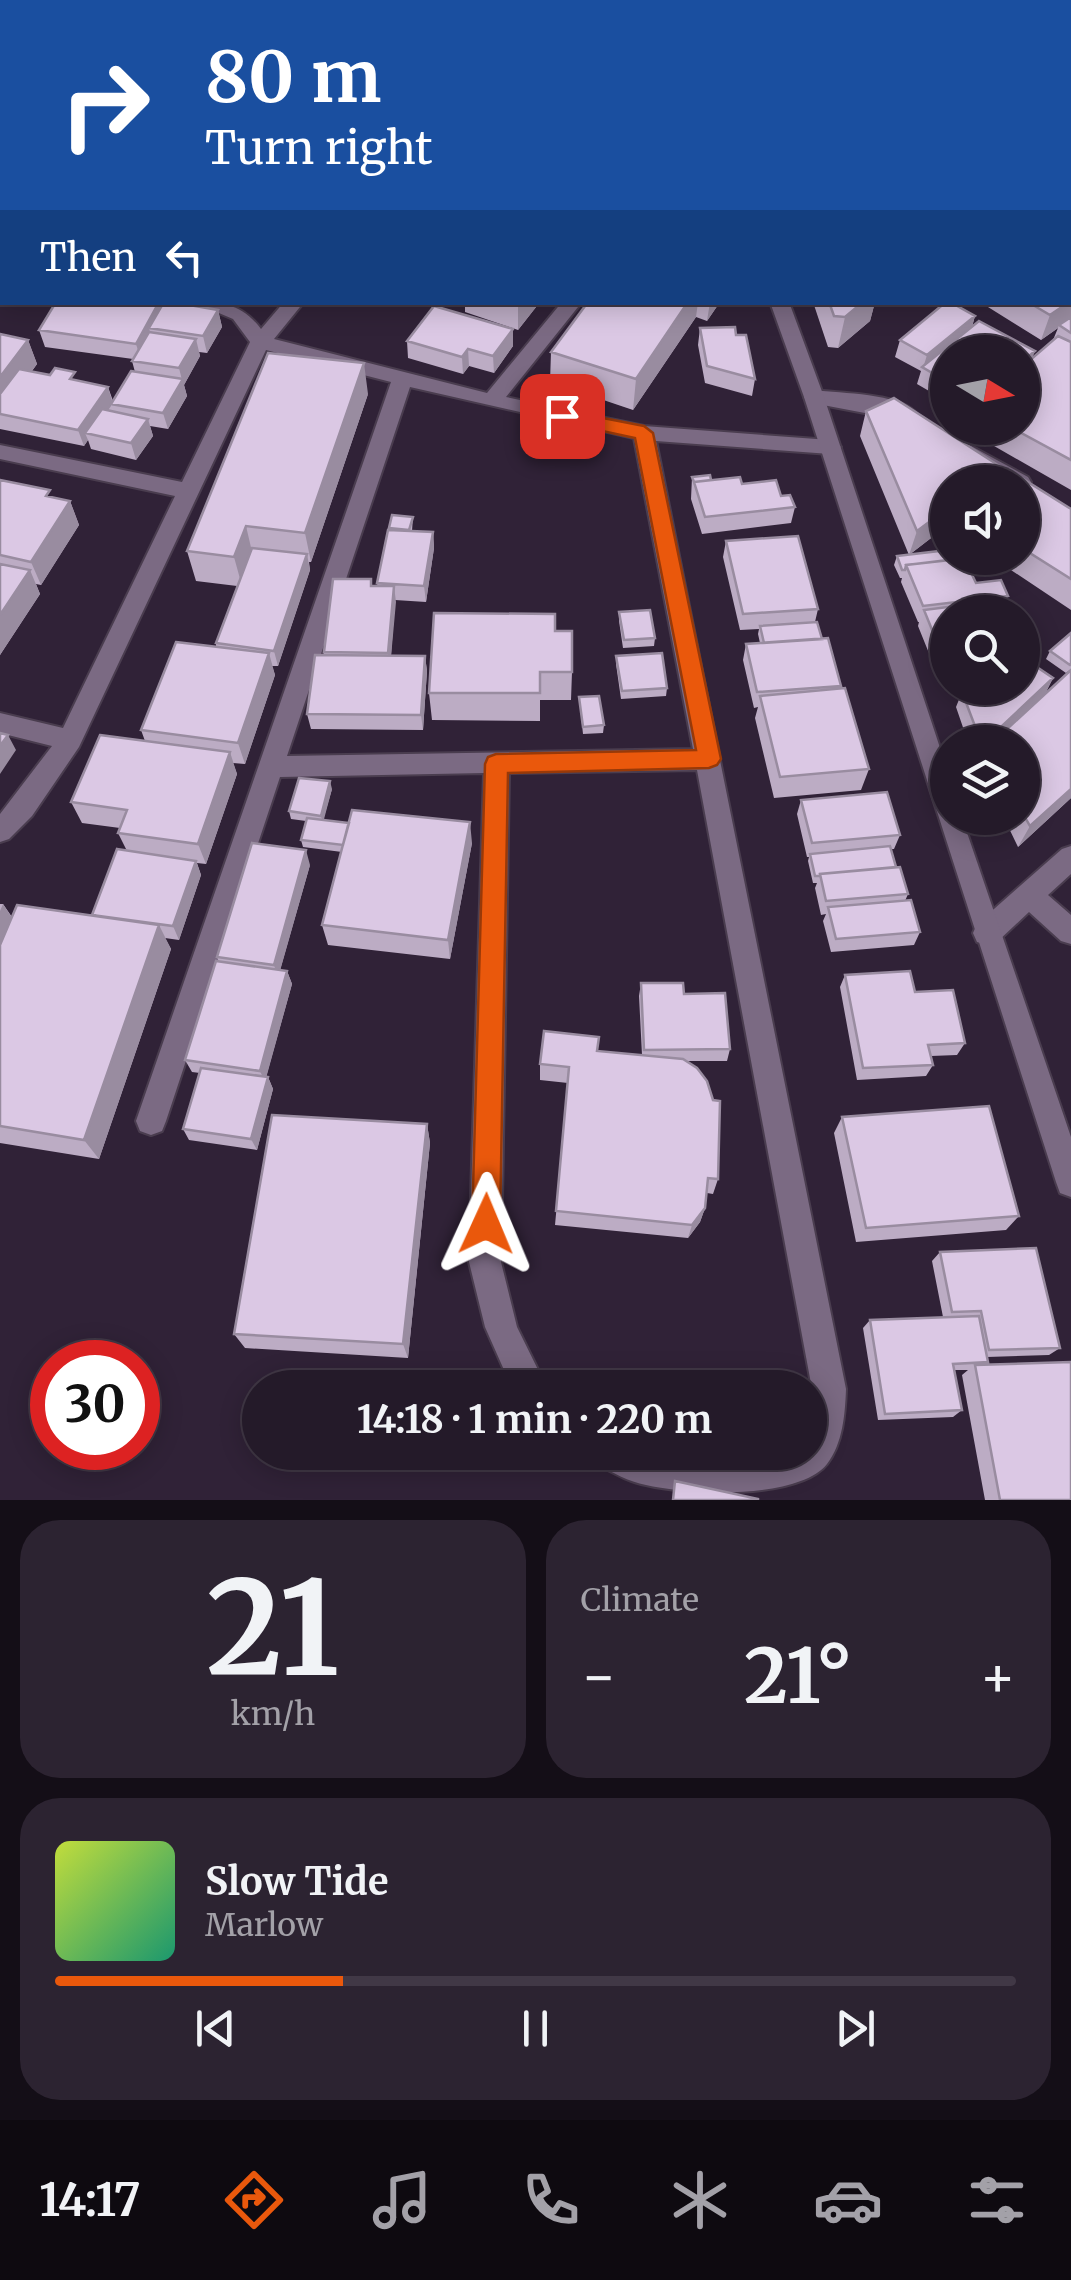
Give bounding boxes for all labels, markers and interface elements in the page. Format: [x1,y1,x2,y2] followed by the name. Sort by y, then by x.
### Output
[205,33,381,121] text: 80 m
[40,40,170,170] icon: right
[205,120,433,176] text: Turn right
[157,230,212,285] icon: left
[40,234,137,281] text: Then
[930,335,1040,445] north arrow
[930,335,1040,835] map controls
[520,374,605,459] pin
[535,389,590,444] icon: arrive
[930,465,1040,575] button: sound
[930,595,1040,705] button: search
[930,725,1040,835] button: layers
[434,1172,538,1276] position arrow
[30,1340,160,1470] speed limit sign: 30
[357,1396,712,1443] text: 14:18 · 1 min · 220 m
[206,1547,339,1710] text: 21
[581,1580,699,1620] text: Climate
[744,1629,852,1723] text: 21°
[581,1642,617,1711] text: −
[979,1642,1016,1711] text: +
[230,1694,315,1734] text: km/h
[205,1858,389,1905] text: Slow Tide
[205,1905,323,1945] text: Marlow
[188,2001,243,2056] icon: previous
[508,2001,563,2056] icon: pause
[828,2001,883,2056] icon: next
[219,2165,289,2235] icon: directions
[367,2165,437,2235] icon: music
[516,2165,586,2235] icon: phone
[665,2165,735,2235] icon: climate
[813,2165,883,2235] icon: car
[962,2165,1032,2235] icon: filters
[39,2172,140,2228] text: 14:17

